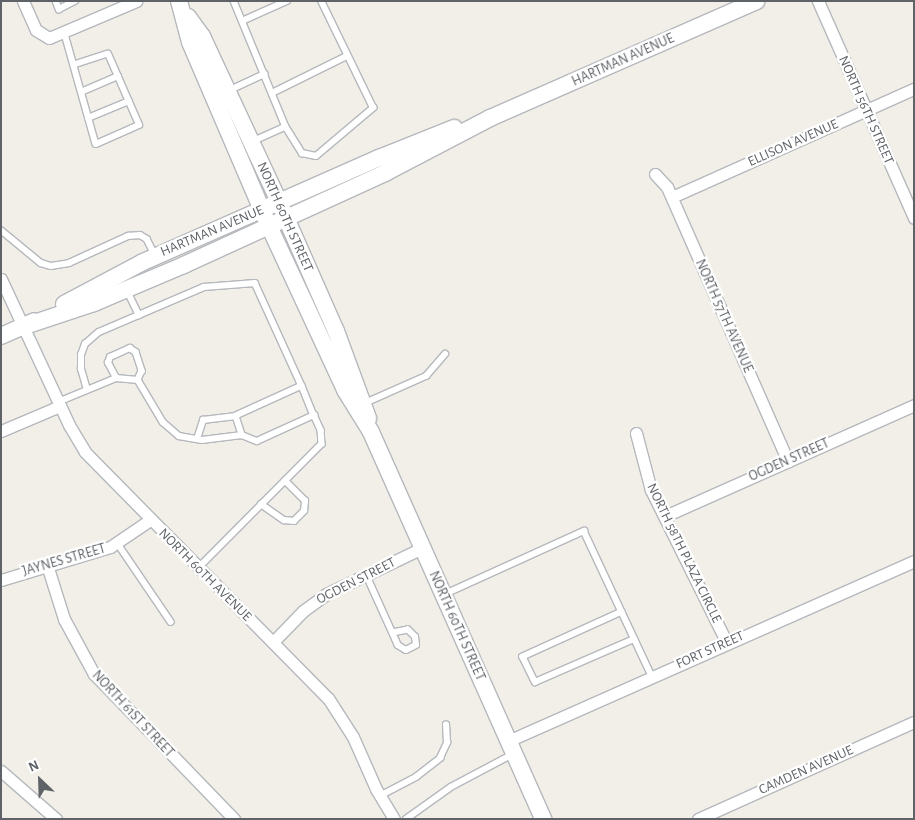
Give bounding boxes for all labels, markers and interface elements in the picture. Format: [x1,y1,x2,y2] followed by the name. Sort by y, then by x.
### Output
[569,30,677,90] street label: HARTMAN AVENUE
[835,53,897,167] street label: NORTH 56TH STREET
[745,116,841,170] street label: ELLISON AVENUE
[253,160,317,274] street label: NORTH 60TH STREET
[158,202,266,260] street label: HARTMAN AVENUE
[691,257,757,375] street label: NORTH 57TH AVENUE
[746,435,832,485] street label: OGDEN STREET
[643,481,725,625] street label: NORTH 58TH PLAZA CIRCLE
[155,525,255,625] street label: NORTH 60TH AVENUE
[20,540,108,580] street label: JAYNES STREET
[314,554,398,608] street label: OGDEN STREET
[425,569,489,683] street label: NORTH 60TH STREET
[673,628,747,672] street label: FORT STREET
[88,667,178,761] street label: NORTH 61ST STREET
[756,742,856,798] street label: CAMDEN AVENUE
[15,755,65,805] north arrow
[27,758,41,775] text: N

